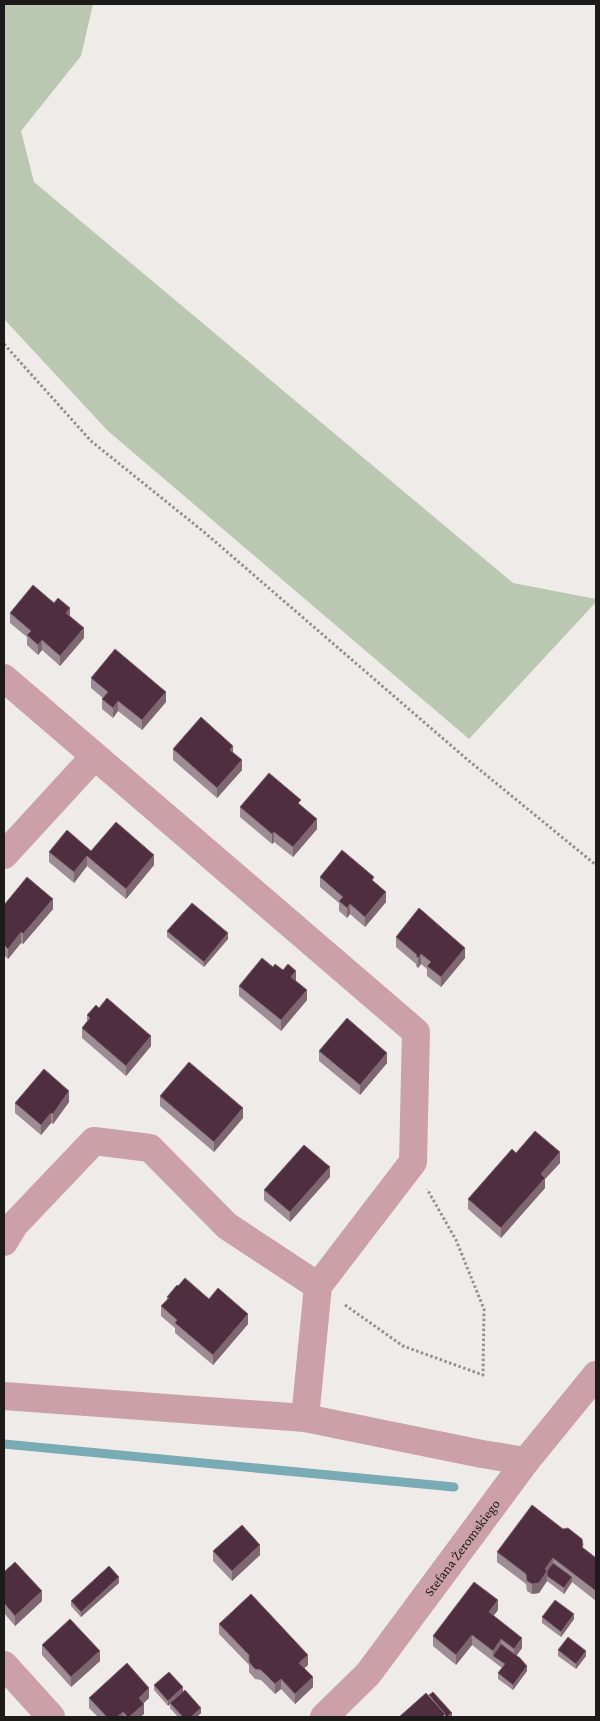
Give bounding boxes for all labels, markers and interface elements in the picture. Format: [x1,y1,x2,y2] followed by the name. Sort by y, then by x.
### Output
[421,1496,503,1599] street label: Stefana Żeromskiego

